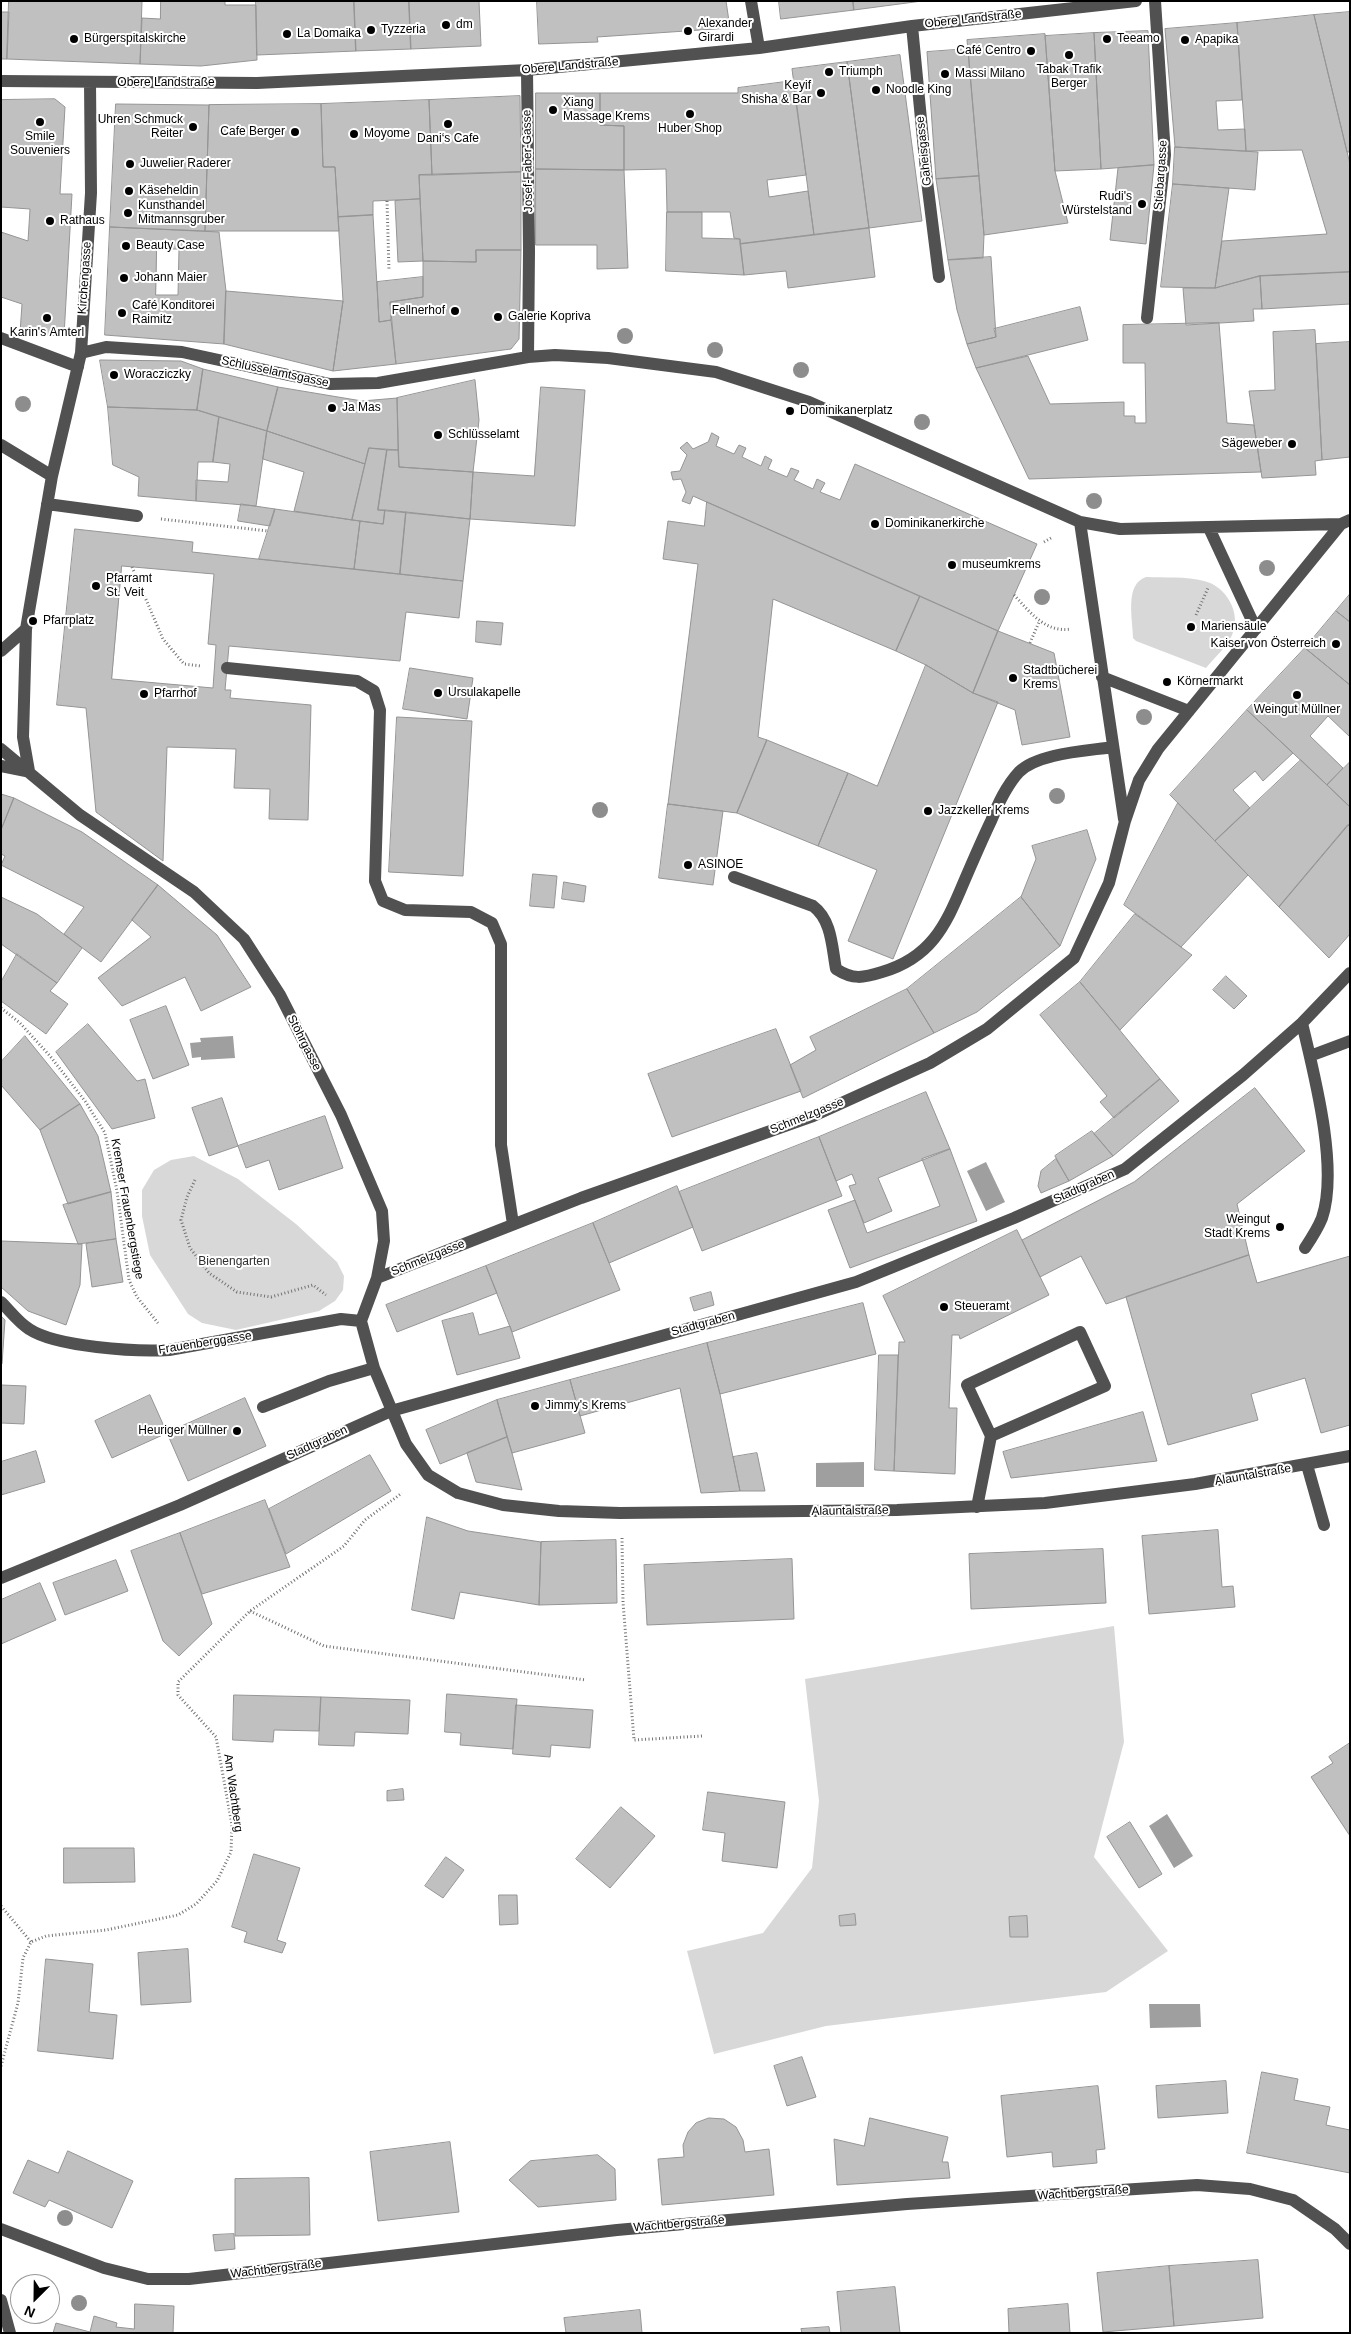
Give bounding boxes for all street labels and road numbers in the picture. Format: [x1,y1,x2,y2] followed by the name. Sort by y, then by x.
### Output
[924,7,1022,31] street label: Obere Landstraße
[521,55,619,77] street label: Obere Landstraße
[117,76,215,90] street label: Obere Landstraße
[520,110,536,212] street label: Josef-Faber-Gasse
[913,115,935,187] street label: Gaheisgasse
[1151,140,1171,210] street label: Stiebargasse
[75,241,95,315] street label: Kirchengasse
[220,354,330,390] street label: Schlüsselamtsgasse
[284,1013,324,1073] street label: Stöhrgasse
[768,1095,846,1137] street label: Schmelzgasse
[108,1137,146,1281] street label: Kremser Frauenbergstiege
[1051,1167,1117,1207] street label: Stadtgraben
[389,1237,467,1279] street label: Schmelzgasse
[670,1309,736,1339] street label: Stadtgraben
[157,1329,253,1357] street label: Frauenberggasse
[284,1423,350,1463] street label: Stadtgraben
[1214,1461,1292,1489] street label: Alauntalstraße
[811,1503,889,1519] street label: Alauntalstraße
[220,1753,246,1833] street label: Am Wachtberg
[1037,2183,1129,2203] street label: Wachtbergstraße
[633,2213,725,2235] street label: Wachtbergstraße
[230,2256,322,2282] street label: Wachtbergstraße

